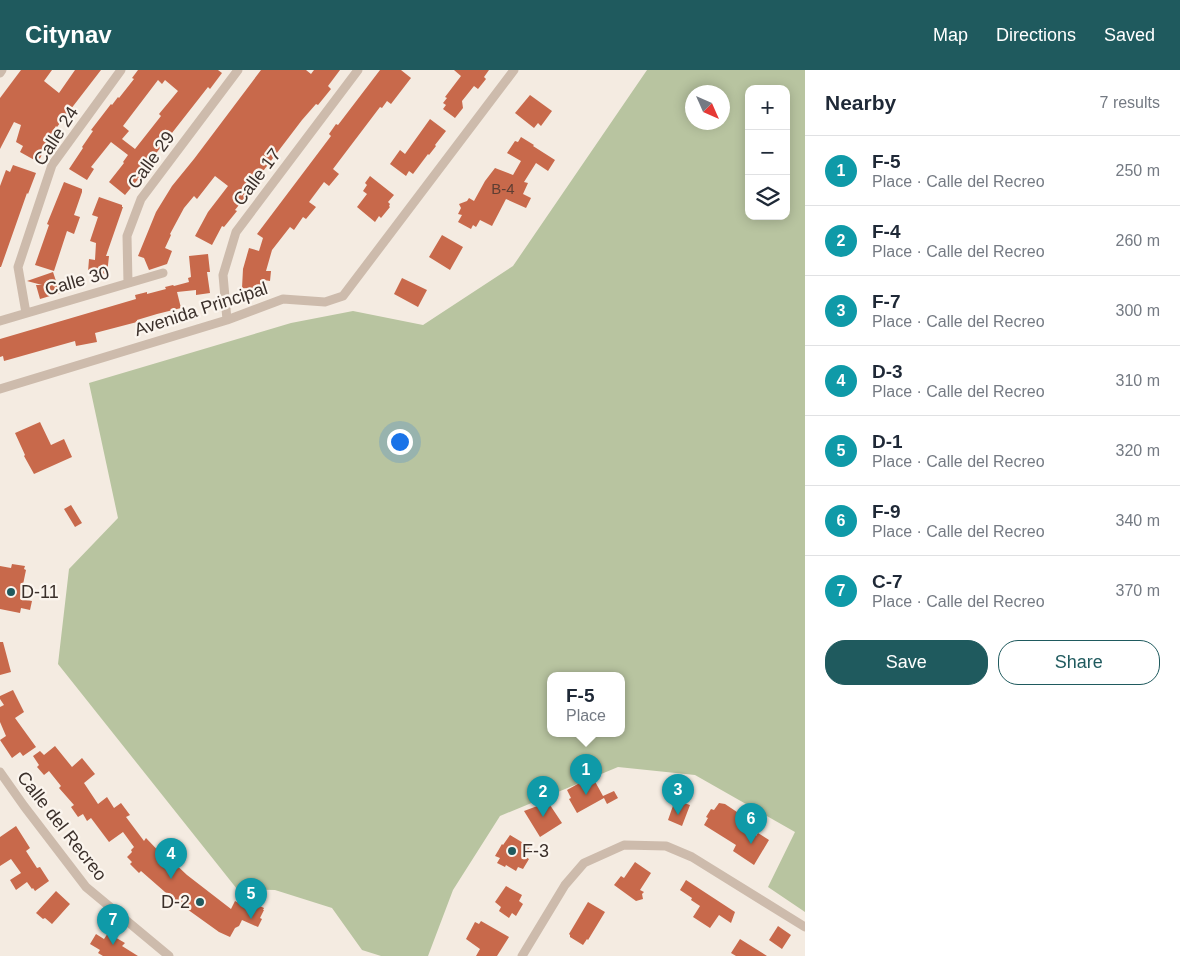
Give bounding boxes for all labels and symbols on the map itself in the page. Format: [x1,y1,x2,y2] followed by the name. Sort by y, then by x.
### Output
[685,85,730,130] north arrow
[30,103,82,169] street label: Calle 24
[123,127,179,193] street label: Calle 29
[229,145,285,209] street label: Calle 17
[491,180,515,197] house number: B-4
[42,262,112,300] street label: Calle 30
[132,278,270,340] street label: Avenida Principal
[387,429,413,455] your location
[21,582,59,602] place label: D-11
[5,586,17,598] marker: D-11
[570,754,602,795] pin: 1
[13,767,111,885] street label: Calle del Recreo
[662,774,694,815] pin: 3
[527,776,559,817] pin: 2
[735,803,767,844] pin: 6
[155,838,187,879] pin: 4
[522,841,549,861] place label: F-3
[506,845,518,857] marker: F-3
[235,878,267,919] pin: 5
[161,892,190,912] place label: D-2
[194,896,206,908] marker: D-2
[97,904,129,945] pin: 7

